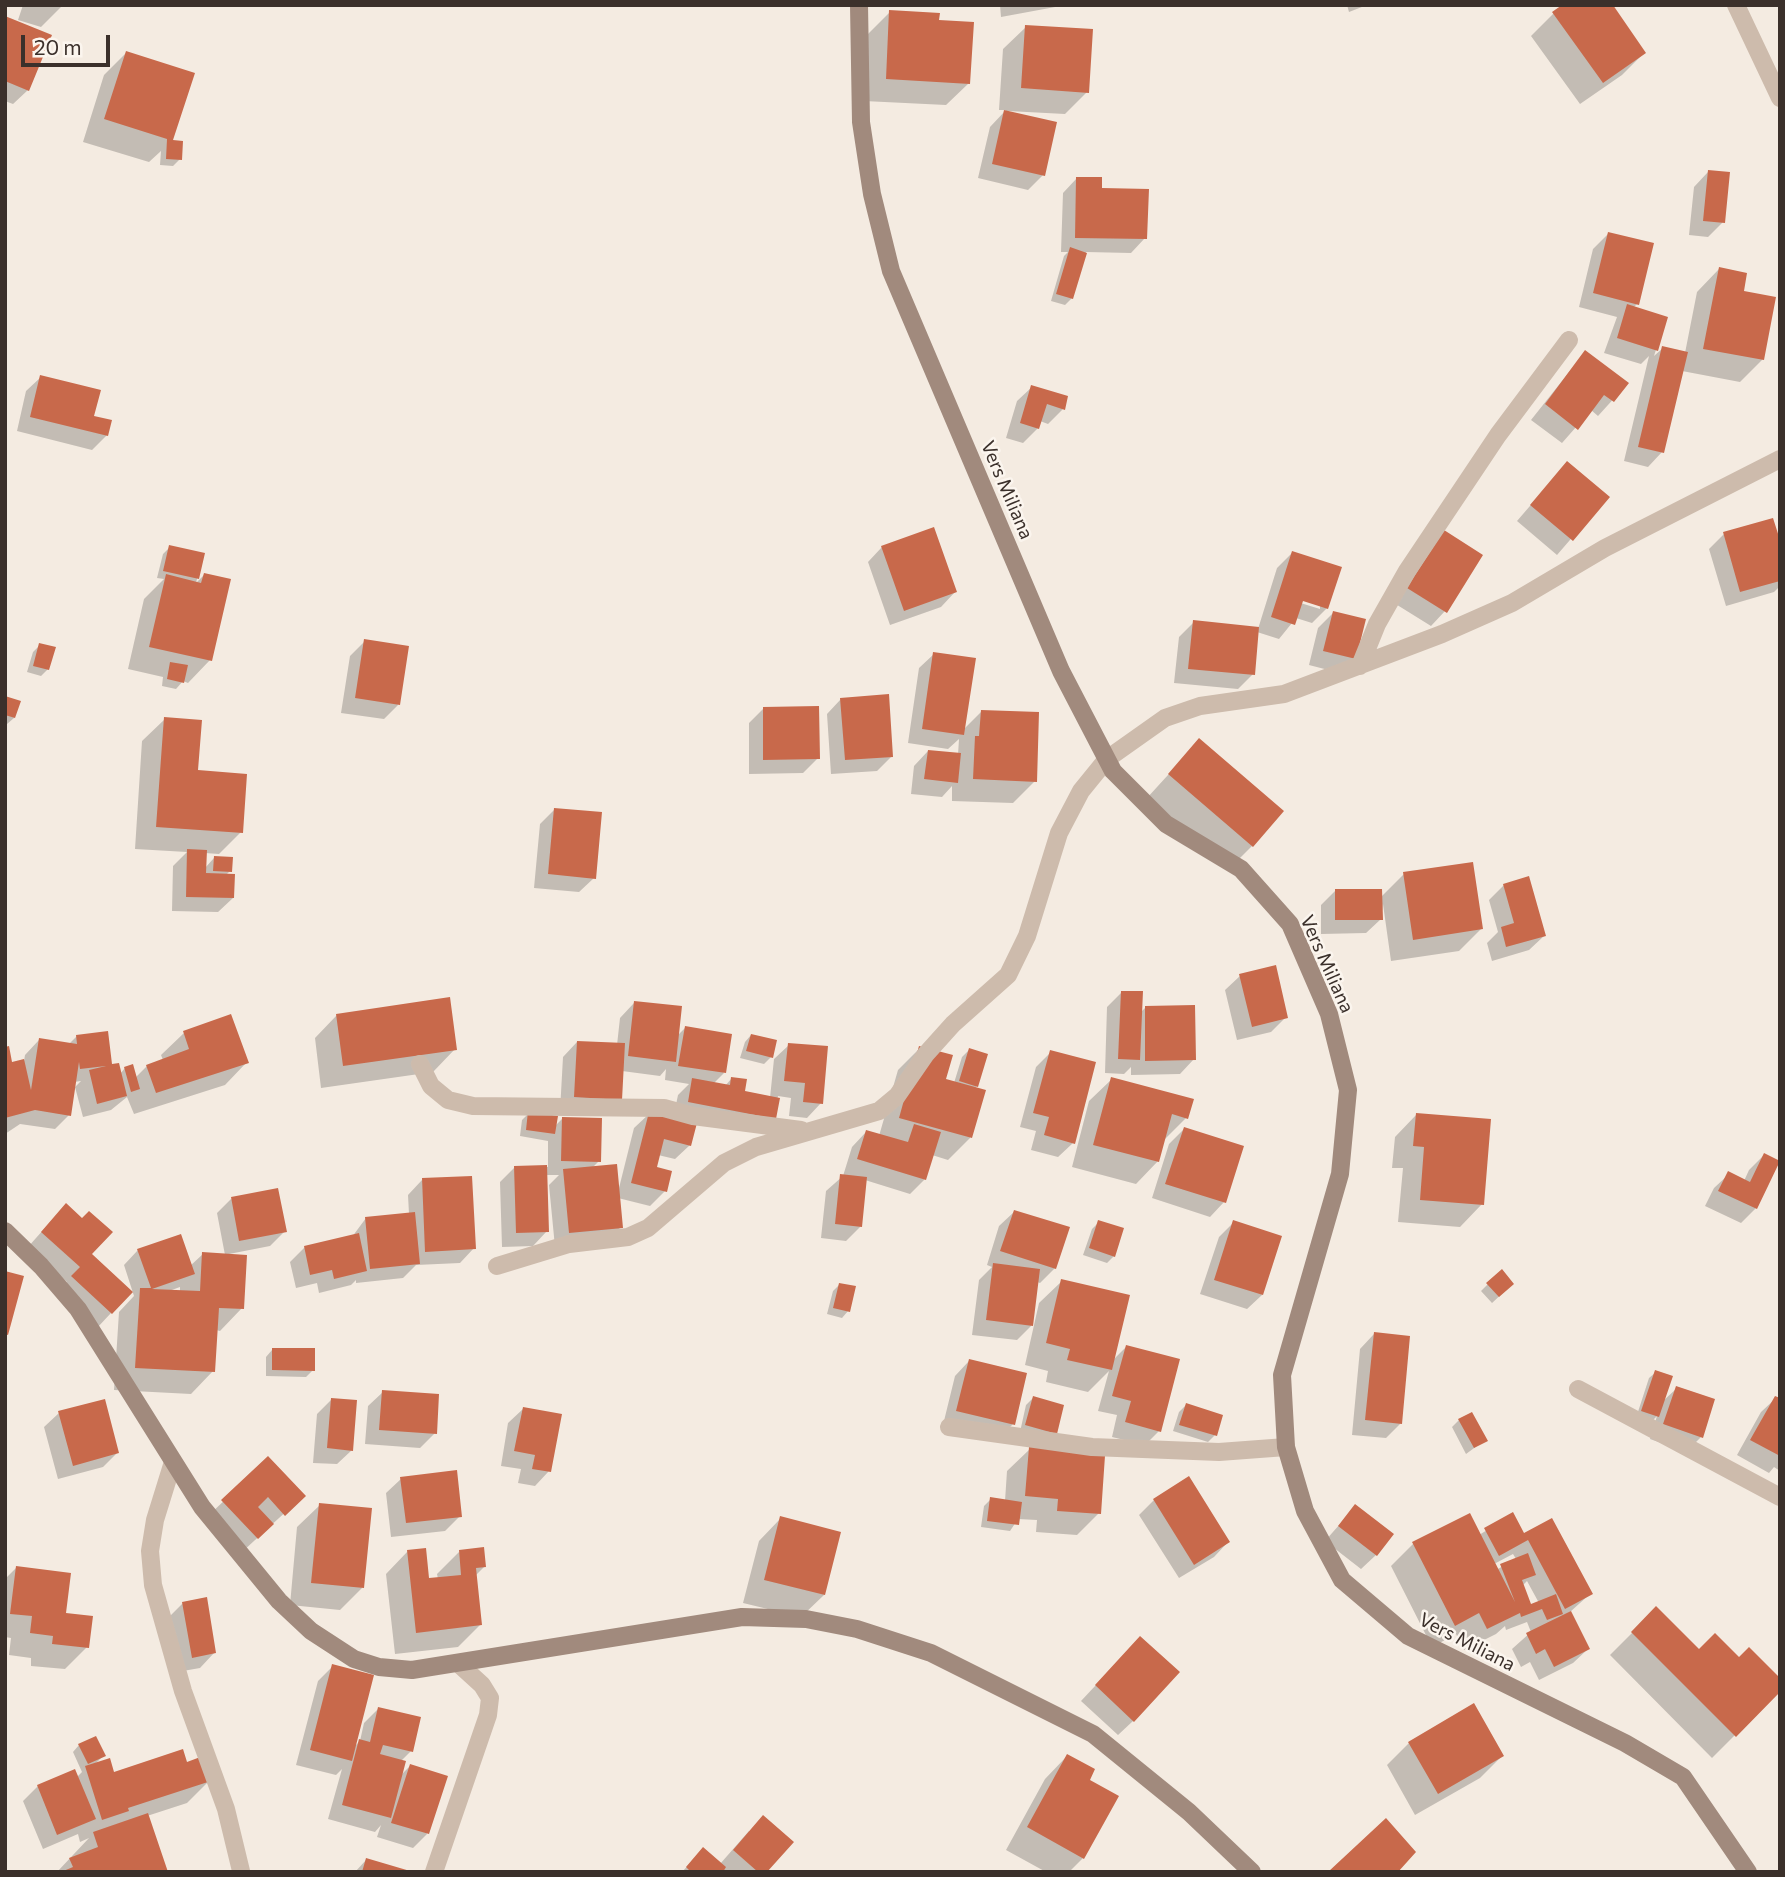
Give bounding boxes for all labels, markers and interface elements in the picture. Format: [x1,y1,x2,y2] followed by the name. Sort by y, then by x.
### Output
[24,21,114,65] scale bar
[34,34,82,59] text: 20 m
[976,437,1038,543] street label: Vers Miliana
[1295,911,1359,1017] street label: Vers Miliana
[1415,1608,1519,1676] street label: Vers Miliana

